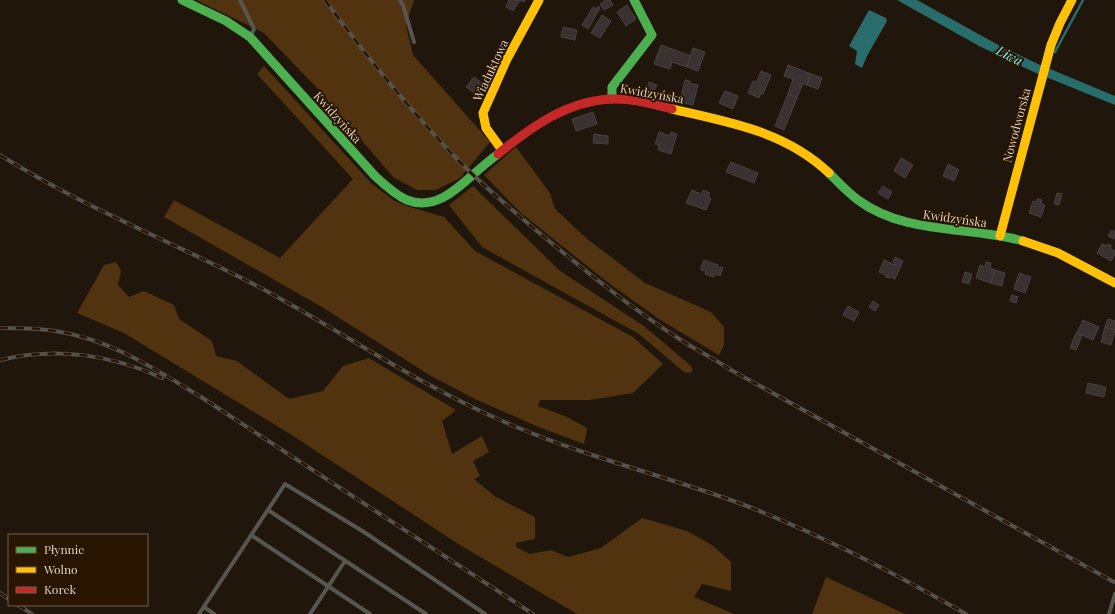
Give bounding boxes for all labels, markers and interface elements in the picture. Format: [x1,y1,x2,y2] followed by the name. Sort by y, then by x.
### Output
[468,36,511,104] street label: Wiaduktowa
[993,41,1026,69] water label: Liwa
[619,80,685,106] street label: Kwidzyńska
[998,86,1034,164] street label: Nowodworska
[311,88,365,146] street label: Kwidzyńska
[922,206,988,230] street label: Kwidzyńska
[8,534,148,606] legend
[44,541,84,557] text: Płynnie
[43,561,78,577] text: Wolno
[44,581,77,597] text: Korek

